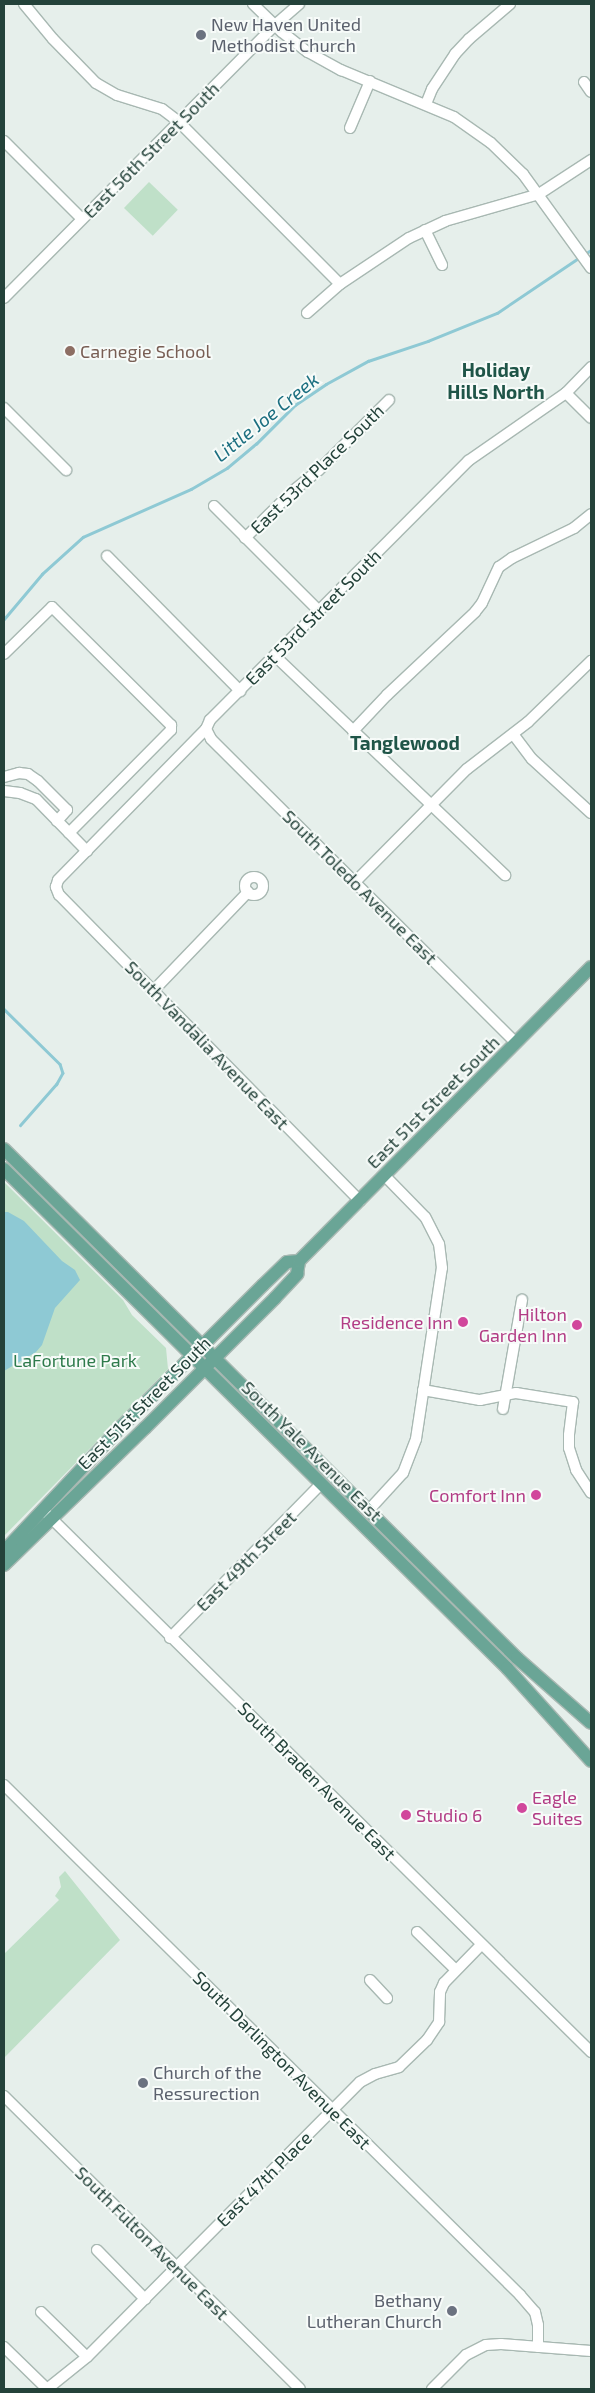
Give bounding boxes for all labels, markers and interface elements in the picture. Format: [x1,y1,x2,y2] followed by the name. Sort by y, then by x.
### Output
[211,14,361,56] place label: New Haven United Methodist Church
[195,29,207,41] marker: New Haven United Methodist Church
[79,78,223,222] street label: East 56th Street South
[80,340,211,362] place label: Carnegie School
[64,345,76,357] marker: Carnegie School
[447,359,545,403] district label: Holiday Hills North
[209,368,323,466] water label: Little Joe Creek
[246,400,388,538] street label: East 53rd Place South
[241,545,385,689] street label: East 53rd Street South
[350,732,460,754] district label: Tanglewood
[278,805,442,969] street label: South Toledo Avenue East
[120,956,294,1134] street label: South Vandalia Avenue East
[362,1031,504,1173] street label: East 51st Street South
[479,1304,567,1346] place label: Hilton Garden Inn
[340,1311,453,1333] place label: Residence Inn
[457,1316,469,1328] marker: Residence Inn
[571,1319,583,1331] marker: Hilton Garden Inn
[73,1332,215,1474] street label: East 51st Street South
[13,1349,137,1371] park label: LaFortune Park
[237,1376,387,1526] street label: South Yale Avenue East
[429,1484,526,1506] place label: Comfort Inn
[530,1489,542,1501] marker: Comfort Inn
[191,1506,301,1616] street label: East 49th Street
[233,1697,401,1865] street label: South Braden Avenue East
[532,1787,582,1830] place label: Eagle Suites
[516,1802,528,1814] marker: Eagle Suites
[416,1804,482,1826] place label: Studio 6
[400,1809,412,1821] marker: Studio 6
[188,1966,376,2154] street label: South Darlington Avenue East
[153,2062,262,2104] place label: Church of the Ressurection
[137,2077,149,2089] marker: Church of the Ressurection
[212,2127,316,2231] street label: East 47th Place
[71,2162,233,2324] street label: South Fulton Avenue East
[307,2290,442,2332] place label: Bethany Lutheran Church
[446,2305,458,2317] marker: Bethany Lutheran Church

